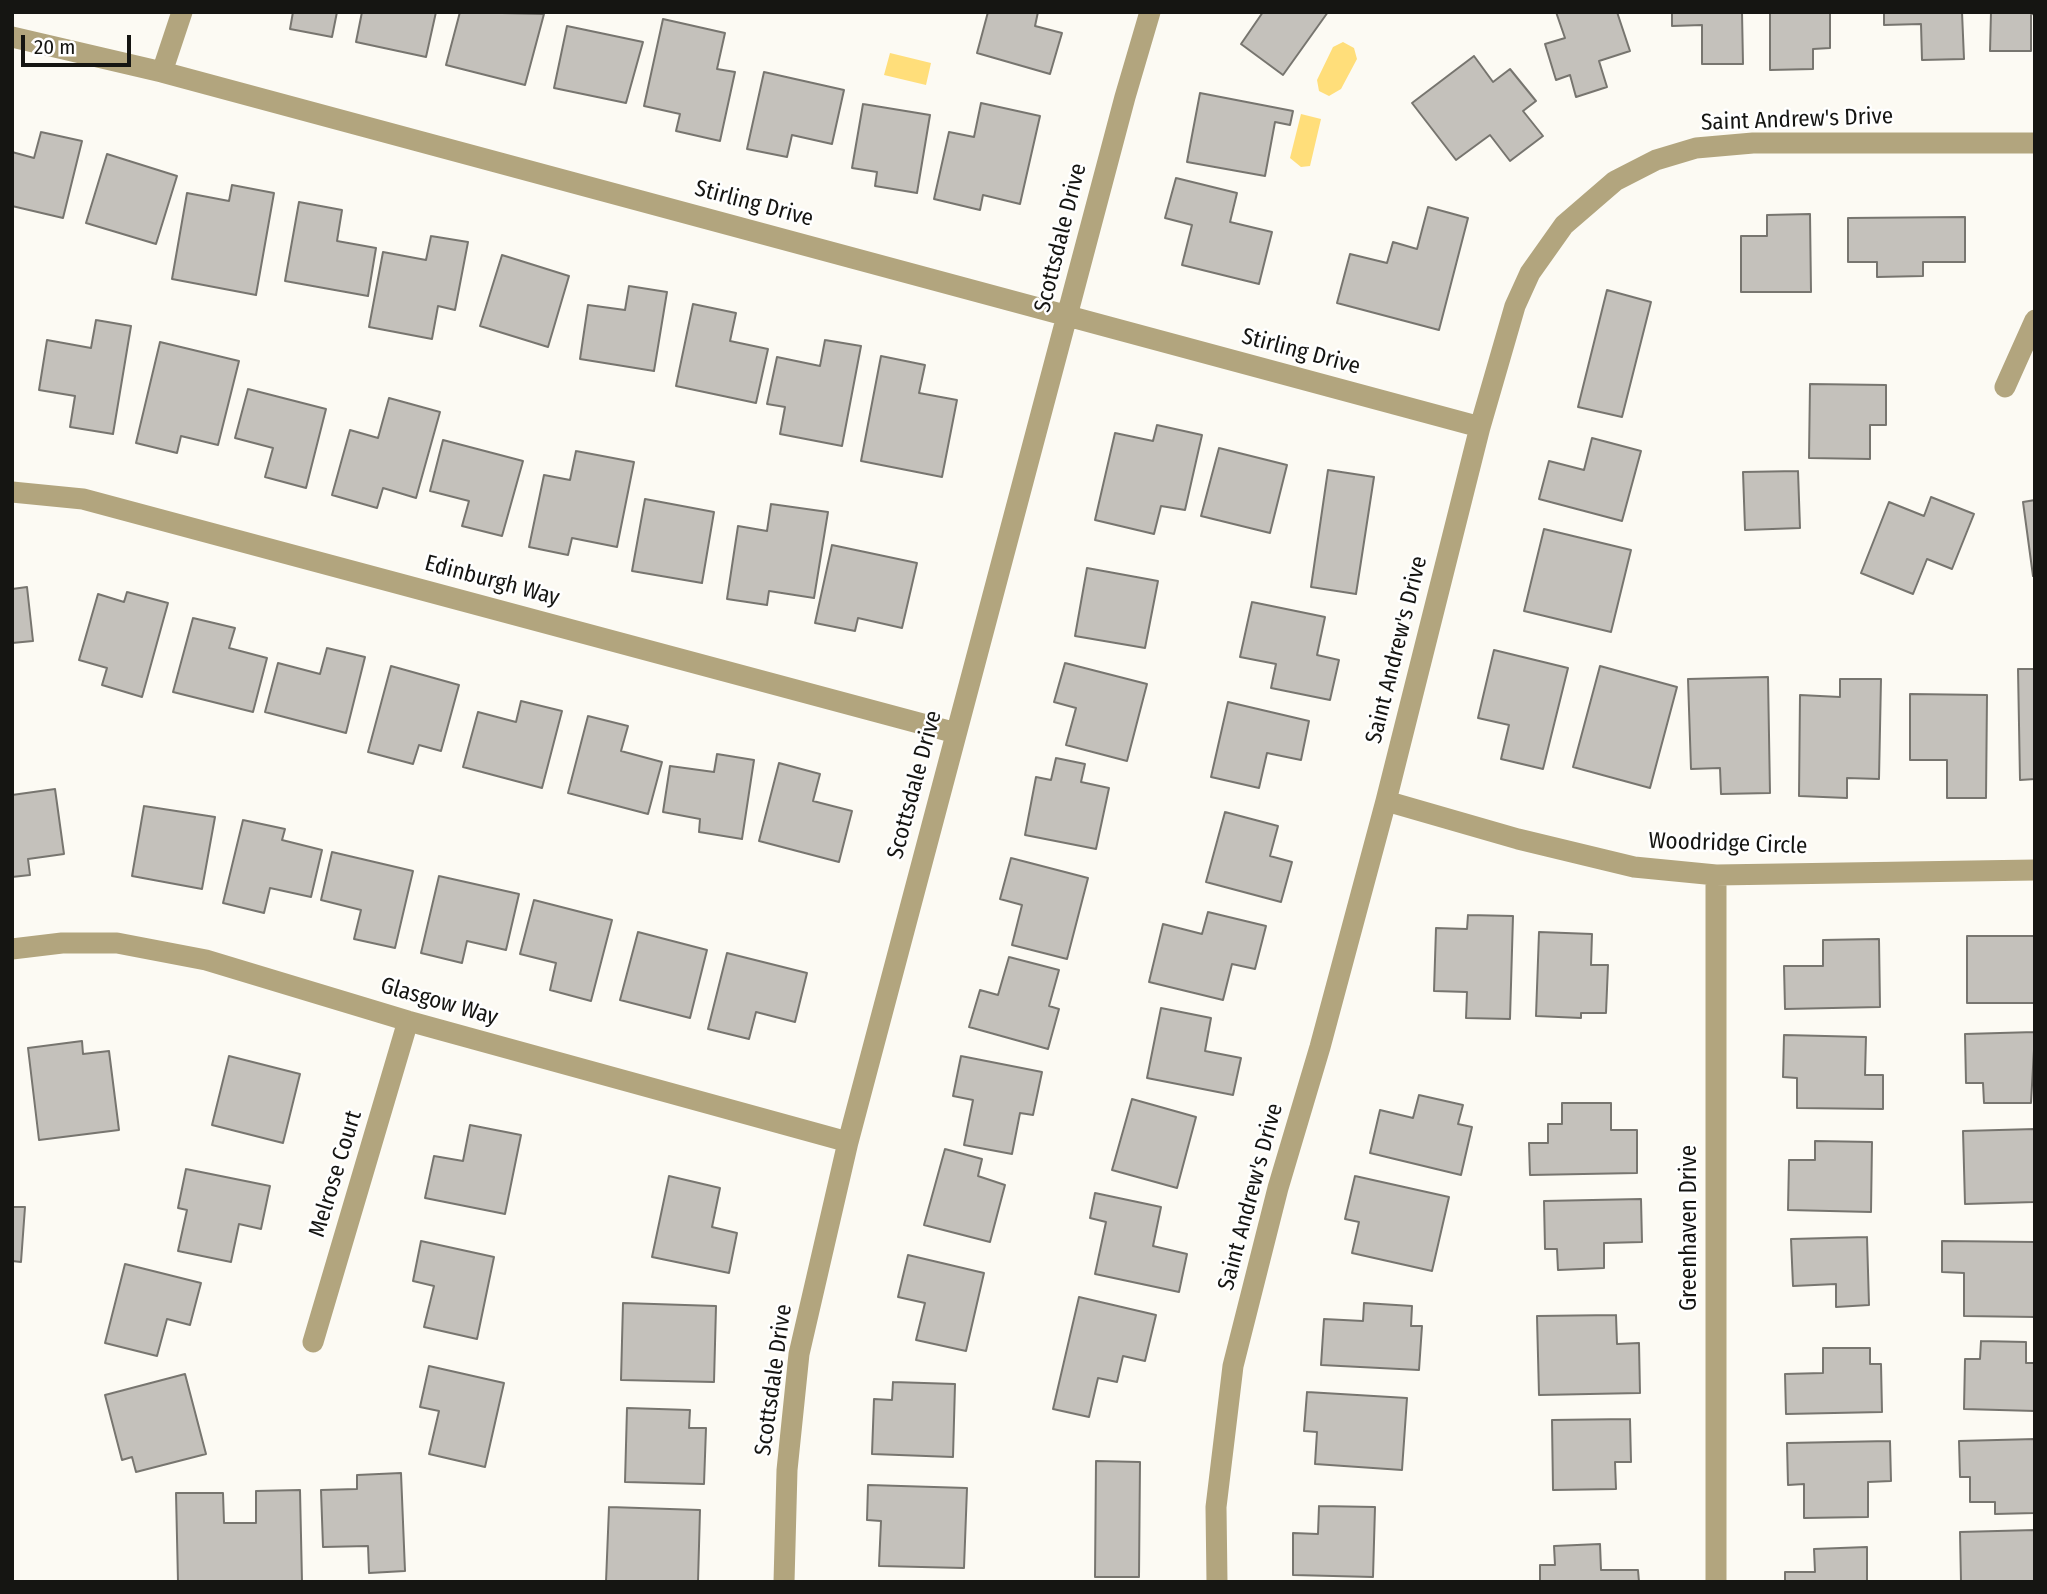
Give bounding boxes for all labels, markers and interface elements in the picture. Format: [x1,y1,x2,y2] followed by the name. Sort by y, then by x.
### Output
[24,21,135,65] scale bar
[34,34,75,60] text: 20 m
[1700,103,1894,137] street label: Saint Andrew's Drive
[1029,161,1093,315] street label: Scottsdale Drive
[692,175,816,233] street label: Stirling Drive
[1239,323,1363,381] street label: Stirling Drive
[421,550,563,612] street label: Edinburgh Way
[1360,553,1434,747] street label: Saint Andrew's Drive
[882,708,948,862] street label: Scottsdale Drive
[1648,827,1808,861] street label: Woodridge Circle
[377,972,501,1032] street label: Glasgow Way
[1213,1101,1289,1293] street label: Saint Andrew's Drive
[304,1107,368,1241] street label: Melrose Court
[1676,1145,1704,1311] street label: Greenhaven Drive
[750,1303,798,1457] street label: Scottsdale Drive

